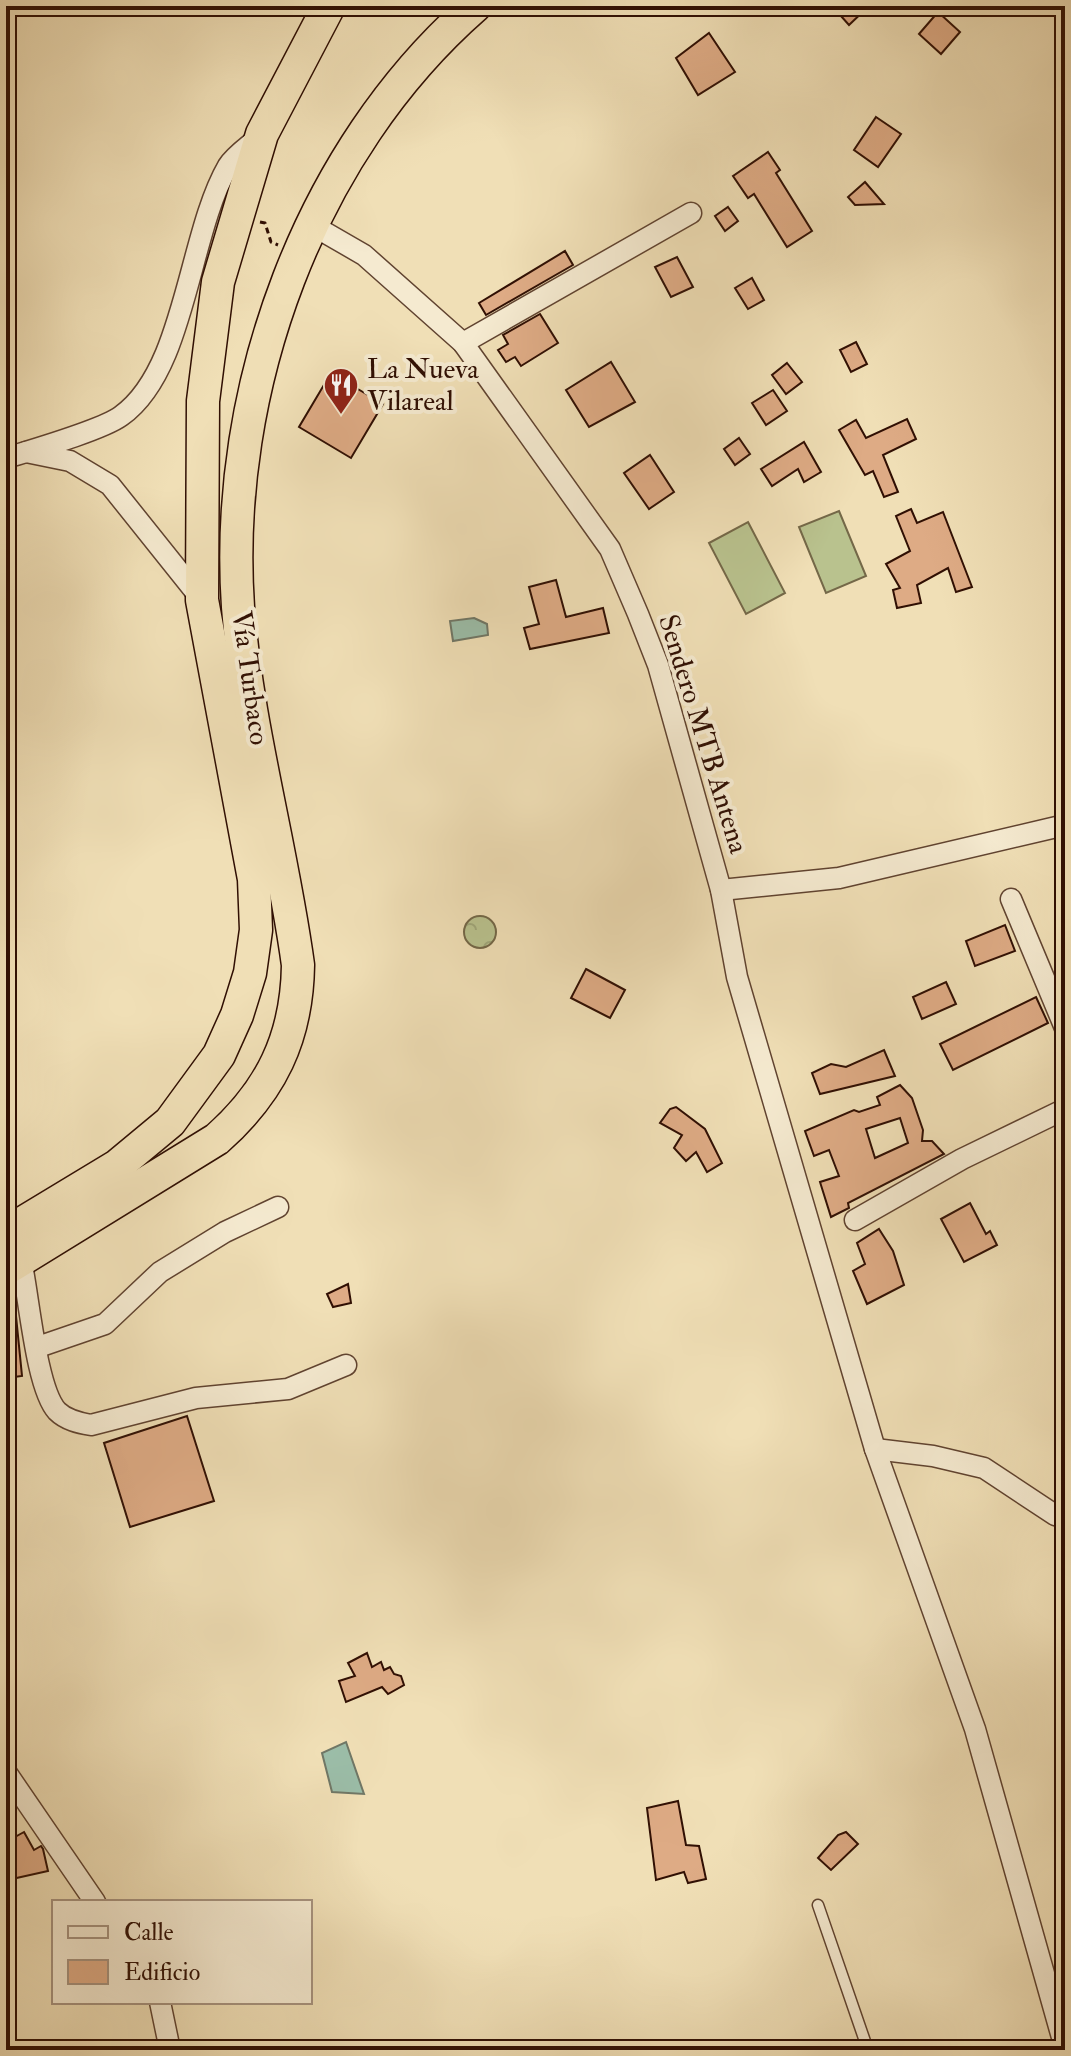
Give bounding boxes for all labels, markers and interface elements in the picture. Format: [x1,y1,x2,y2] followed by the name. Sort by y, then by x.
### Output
[367,352,479,419] place label: La Nueva Vilareal
[322,366,360,416] restaurant icon: La Nueva Vilareal
[223,609,277,747] street label: Vía Turbaco
[650,610,756,858] street label: Sendero MTB Antena
[52,1900,312,2004] legend
[124,1917,174,1948] text: Calle
[124,1957,200,1988] text: Edificio

